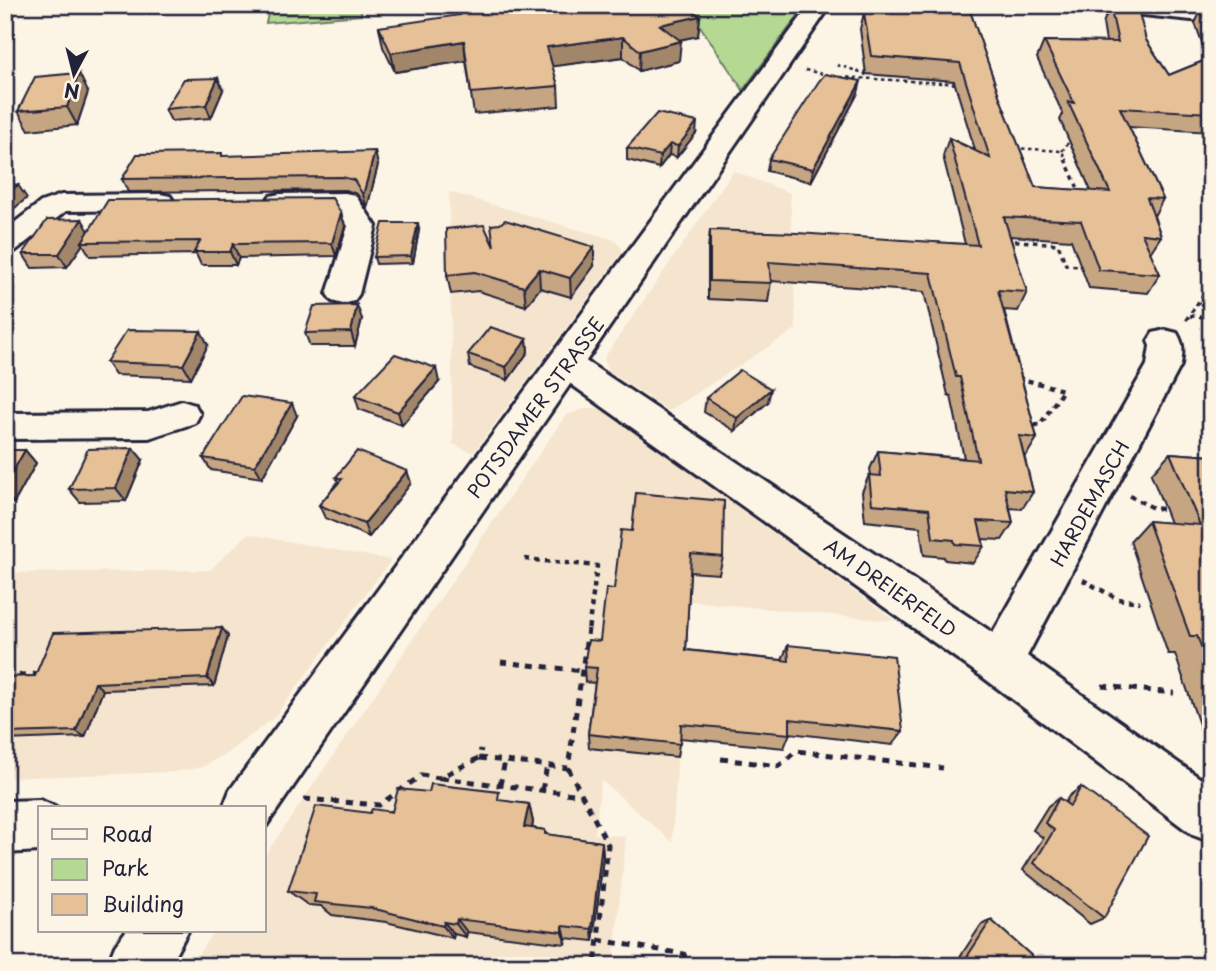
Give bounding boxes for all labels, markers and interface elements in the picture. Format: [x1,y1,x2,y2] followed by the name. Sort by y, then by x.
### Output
[38,38,108,108] north arrow
[63,77,81,107] text: N
[460,311,610,503] street label: POTSDAMER STRASSE
[1043,435,1135,571] street label: HARDEMASCH
[819,531,963,643] street label: AM DREIERFELD
[38,806,266,932] legend
[102,817,153,849] text: Road
[102,851,149,883] text: Park
[102,887,184,919] text: Building

